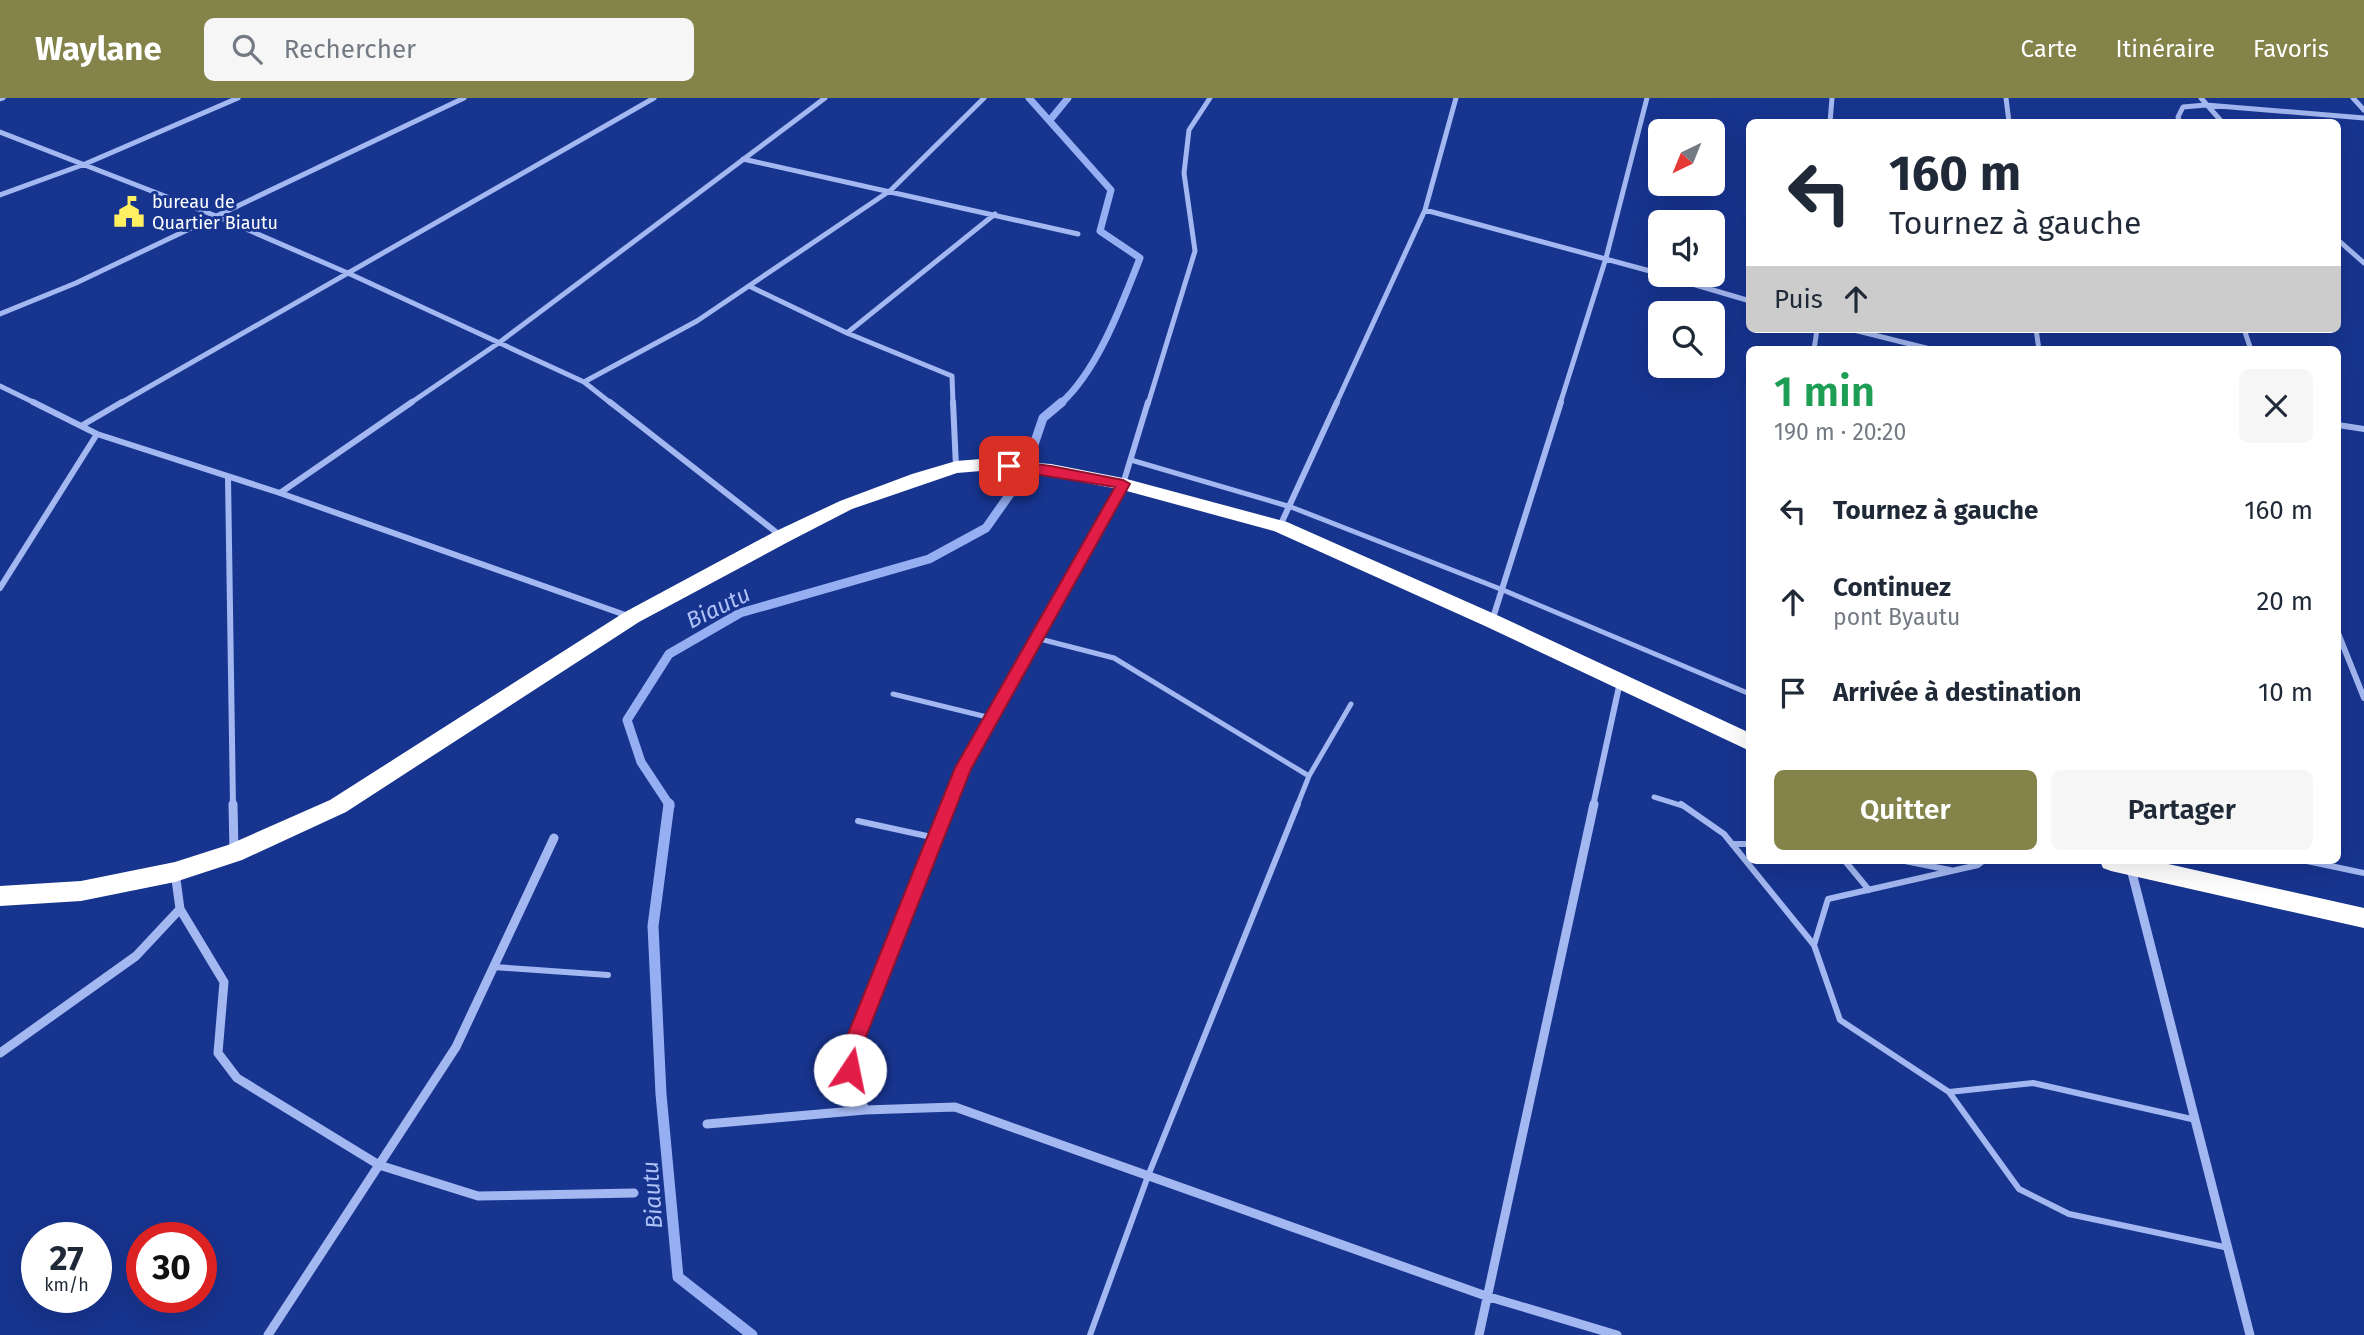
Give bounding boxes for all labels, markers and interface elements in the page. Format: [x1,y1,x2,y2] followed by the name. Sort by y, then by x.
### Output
[204,18,694,81] search box
[35,29,162,69] text: Waylane
[228,30,266,68] icon: search
[284,34,416,65] text: Rechercher
[2021,35,2077,63] text: Carte
[2115,35,2215,63] text: Itinéraire
[2253,35,2329,63] text: Favoris
[1648,119,1726,196] north arrow
[1648,119,1725,378] map controls
[1889,144,2021,203] text: 160 m
[1774,147,1865,238] icon: left
[152,191,278,234] place label: bureau de Quartier Biautu
[112,195,146,229] public building icon: bureau de Quartier Biautu
[1889,204,2141,242] text: Tournez à gauche
[1648,210,1725,287] button: sound
[1837,280,1875,318] icon: ahead
[1774,284,1823,315] text: Puis
[1648,301,1725,378] button: search
[1774,367,1875,417] text: 1 min
[2239,369,2313,443] button: close
[1774,418,1906,446] text: 190 m · 20:20
[979,436,1039,496] pin
[990,447,1028,485] icon: arrive
[1774,492,1812,530] icon: left
[1833,495,2038,526] text: Tournez à gauche
[2244,495,2313,526] text: 160 m
[1833,572,1951,603] text: Continuez
[681,580,755,634] water label: Biautu
[1774,583,1812,621] icon: ahead
[2256,586,2313,617] text: 20 m
[1833,603,1961,631] text: pont Byautu
[1774,674,1812,712] icon: arrive
[1833,677,2082,708] text: Arrivée à destination
[2258,677,2313,708] text: 10 m
[1774,770,2037,850] button: Quitter
[2051,770,2313,850] button: Partager
[813,1033,887,1107] position arrow
[636,1160,668,1230] water label: Biautu
[126,1222,217,1313] speed limit sign: 30
[49,1237,84,1279] text: 27
[44,1274,89,1296] text: km/h

